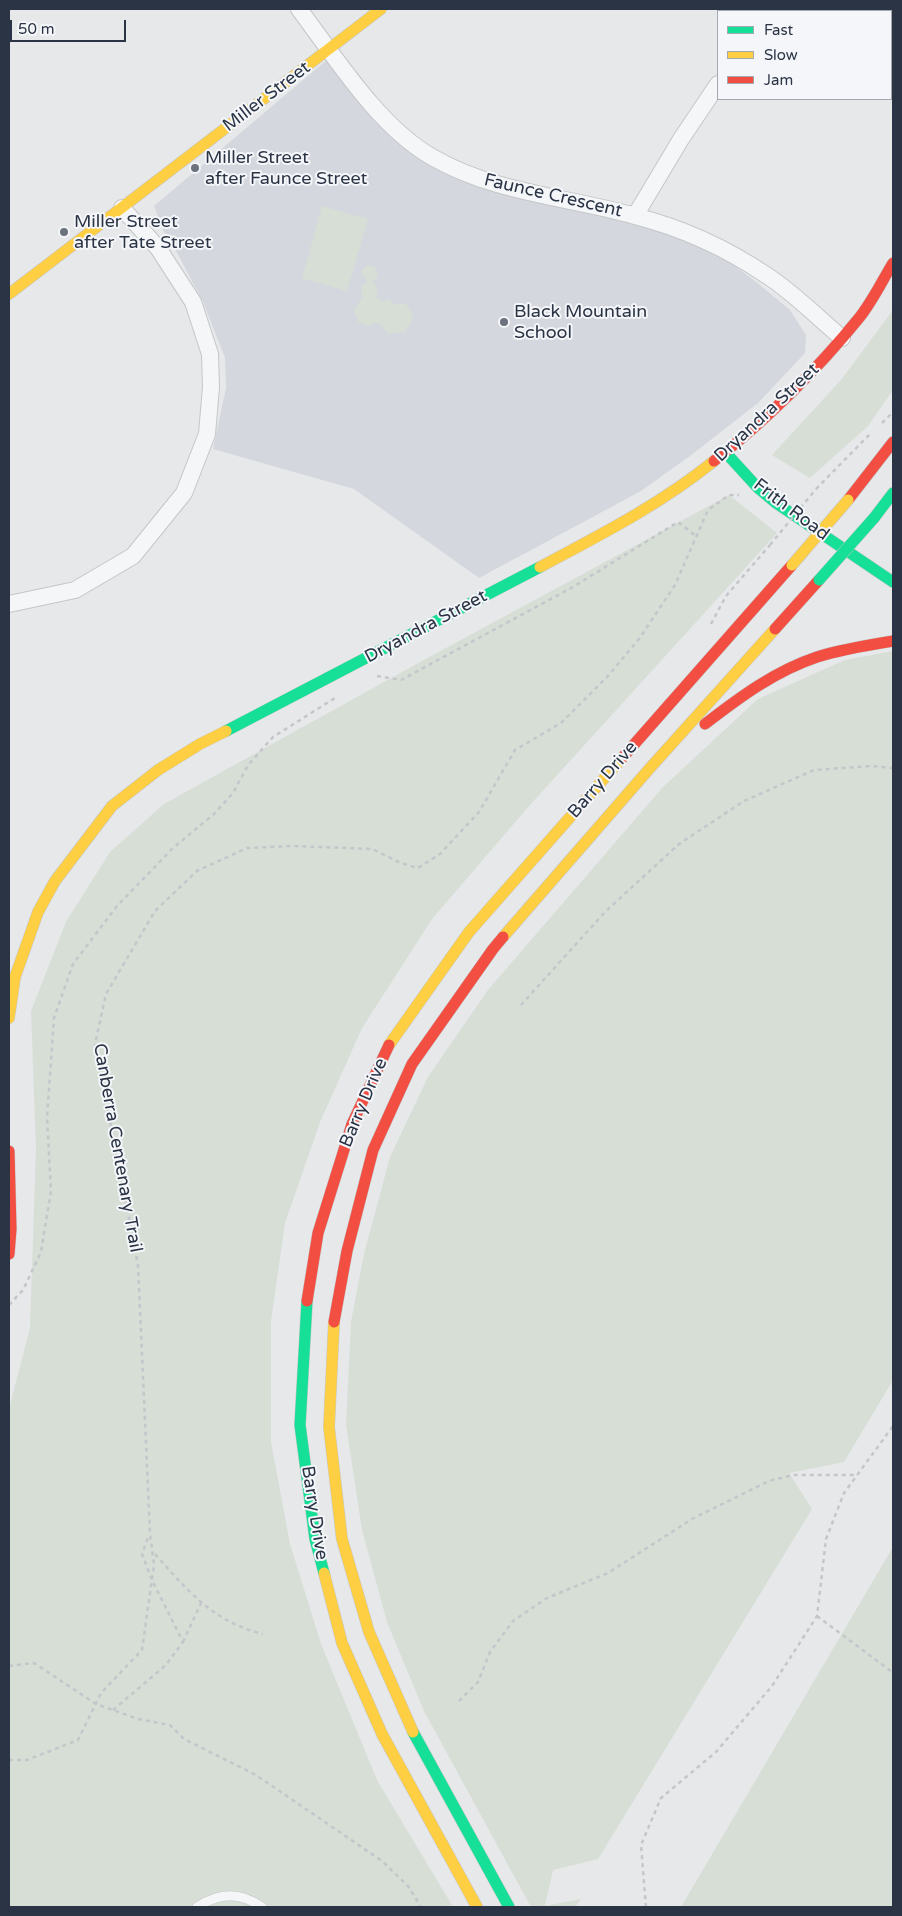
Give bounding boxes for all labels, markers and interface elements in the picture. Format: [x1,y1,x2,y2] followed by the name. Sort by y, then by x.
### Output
[12,10,129,42] scale bar
[717,10,892,100] legend
[18,20,55,38] text: 50 m
[764,21,793,39] text: Fast
[764,46,798,64] text: Slow
[219,57,315,137] street label: Miller Street
[764,71,793,89] text: Jam
[205,147,367,190] place label: Miller Street after Faunce Street
[189,162,201,174] marker: Miller Street after Faunce Street
[482,170,624,222] street label: Faunce Crescent
[74,211,212,253] place label: Miller Street after Tate Street
[58,226,70,238] marker: Miller Street after Tate Street
[514,301,647,344] place label: Black Mountain School
[498,316,510,328] marker: Black Mountain School
[710,359,824,467] street label: Dryandra Street
[749,474,833,546] street label: Frith Road
[361,586,491,668] street label: Dryandra Street
[564,737,642,823] street label: Barry Drive
[88,1042,146,1254] street label: Canberra Centenary Trail
[335,1055,393,1151] street label: Barry Drive
[296,1464,332,1562] street label: Barry Drive

